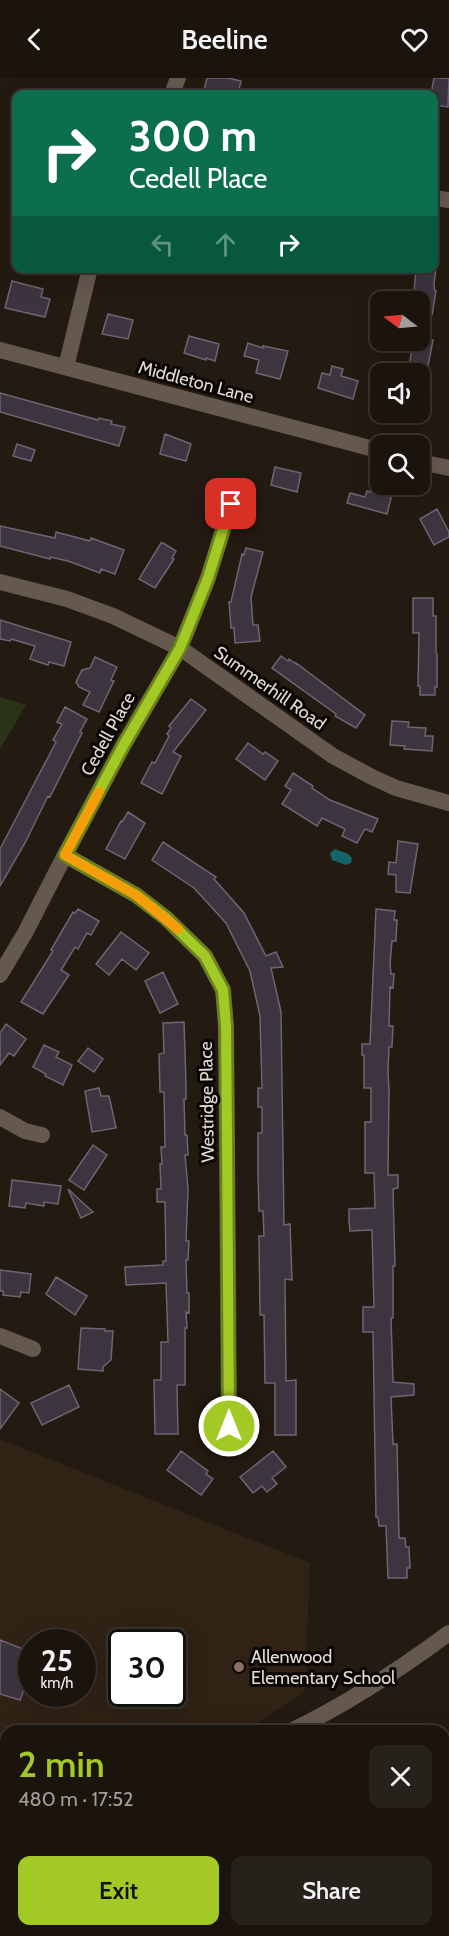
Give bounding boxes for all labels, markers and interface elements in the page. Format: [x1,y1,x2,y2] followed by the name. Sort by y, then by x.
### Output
[18,23,51,56] icon: back
[181,23,268,56] text: Beeline
[398,23,431,56] icon: heart
[129,110,257,162] text: 300 m
[30,114,108,192] icon: right
[129,162,267,195] text: Cedell Place
[146,228,179,261] icon: left
[209,228,242,261] icon: ahead
[272,228,305,261] icon: right
[370,291,430,351] north arrow
[370,291,430,495] map controls
[136,356,256,408] street label: Middleton Lane
[370,363,430,423] button: sound
[370,435,430,495] button: search
[205,478,256,529] pin
[214,487,247,520] icon: arrive
[210,641,330,735] street label: Summerhill Road
[76,688,140,780] street label: Cedell Place
[195,1041,219,1163] street label: Westridge Place
[197,1394,261,1458] position arrow
[108,1629,186,1707] speed limit sign: 30
[41,1642,73,1679] text: 25
[251,1646,396,1689] place label: Allenwood Elementary School
[232,1660,246,1674] marker: Allenwood Elementary School
[41,1674,73,1692] text: km/h
[18,1742,105,1786] text: 2 min
[369,1745,432,1808] button: close
[18,1787,133,1811] text: 480 m · 17:52
[18,1856,219,1925] button: Exit
[231,1856,432,1925] button: Share

